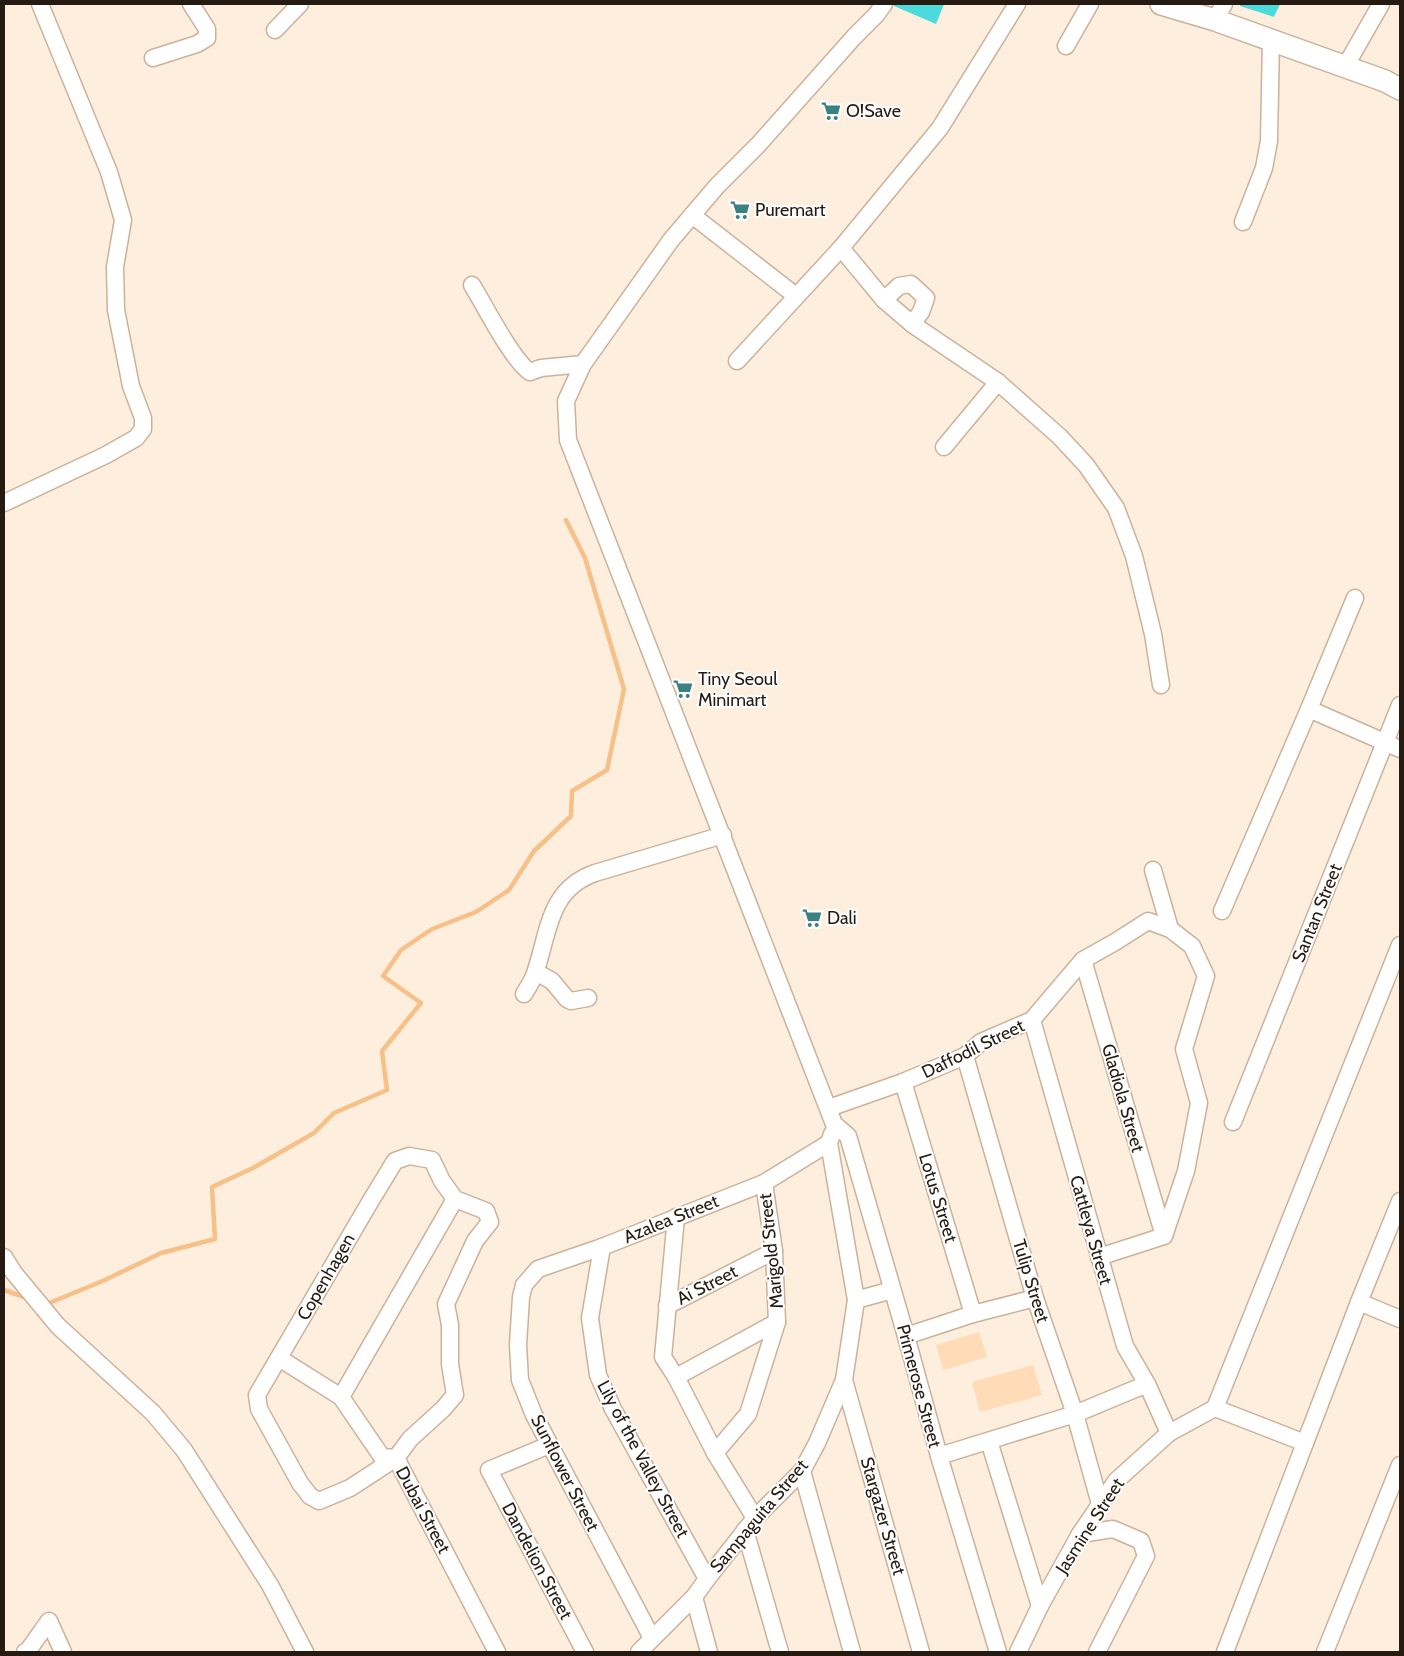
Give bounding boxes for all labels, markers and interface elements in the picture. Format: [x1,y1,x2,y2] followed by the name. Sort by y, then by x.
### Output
[820,100,842,122] supermarket icon: O!Save
[846,100,901,122] place label: O!Save
[729,199,751,221] supermarket icon: Puremart
[755,199,825,221] place label: Puremart
[698,668,778,711] place label: Tiny Seoul Minimart
[672,678,694,700] supermarket icon: Tiny Seoul Minimart
[1287,861,1347,965] street label: Santan Street
[801,907,823,929] supermarket icon: Dali
[827,907,857,929] place label: Dali
[918,1015,1028,1083] street label: Daffodil Street
[1097,1041,1149,1155] street label: Gladiola Street
[914,1151,962,1245] street label: Lotus Street
[1065,1173,1117,1287] street label: Cattleya Street
[620,1190,722,1248] street label: Azalea Street
[754,1192,788,1310] street label: Marigold Street
[292,1230,360,1324] street label: Copenhagen
[1008,1237,1054,1325] street label: Tulip Street
[673,1260,741,1310] street label: Ai Street
[892,1322,946,1450] street label: Primerose Street
[592,1377,694,1541] street label: Lily of the Valley Street
[526,1411,604,1535] street label: Sunflower Street
[705,1455,813,1577] street label: Sampaguita Street
[856,1455,910,1577] street label: Stargazer Street
[391,1463,455,1557] street label: Dubai Street
[1050,1474,1129,1579] street label: Jasmine Street
[497,1499,577,1623] street label: Dandelion Street

